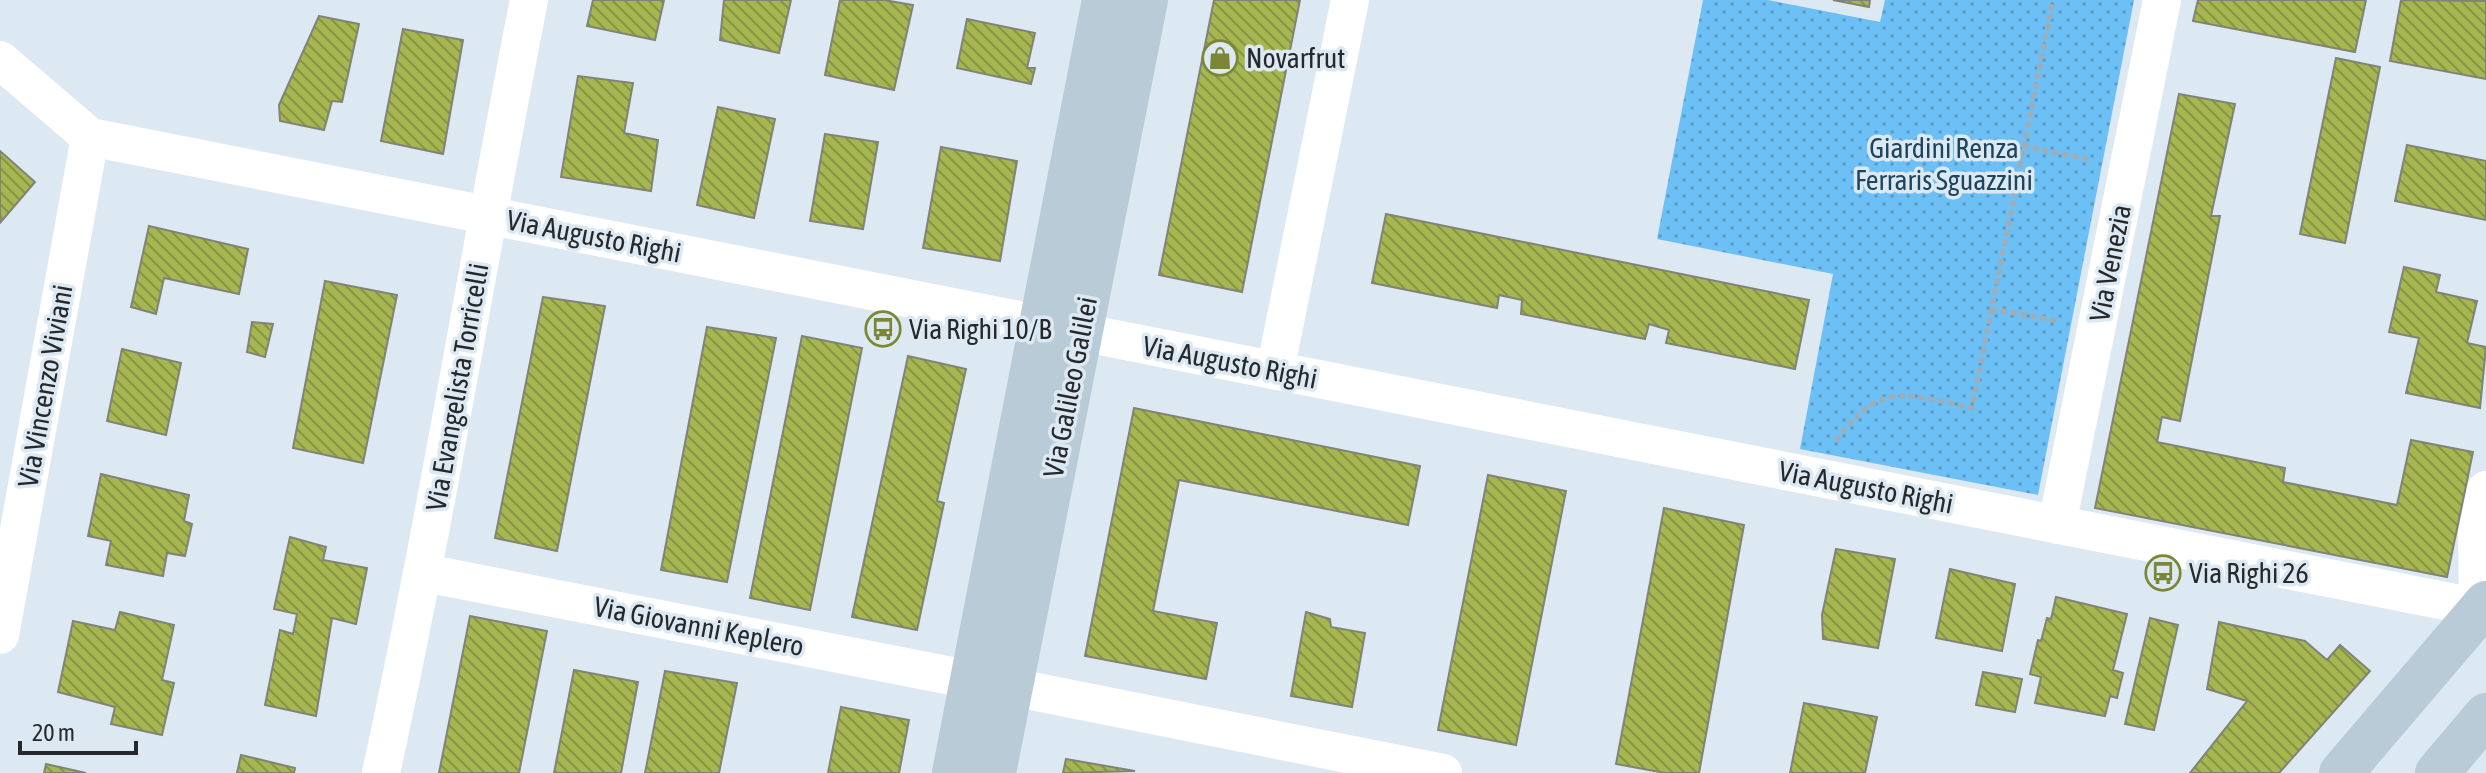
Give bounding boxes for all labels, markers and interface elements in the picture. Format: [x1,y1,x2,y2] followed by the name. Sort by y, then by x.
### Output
[1201,39,1239,77] shop icon: Novarfrut
[1246,42,1345,74] place label: Novarfrut
[1855,132,2033,196] park label: Giardini Renza Ferraris Sguazzini
[2083,202,2137,324] street label: Via Venezia
[504,203,684,269] street label: Via Augusto Righi
[419,261,495,513] street label: Via Evangelista Torricelli
[11,282,79,490] street label: Via Vincenzo Viviani
[1037,294,1103,480] street label: Via Galileo Galilei
[864,310,902,348] bus stop icon: Via Righi 10/B
[909,313,1051,345] place label: Via Righi 10/B
[1140,329,1320,395] street label: Via Augusto Righi
[1776,454,1956,520] street label: Via Augusto Righi
[2144,554,2182,592] bus stop icon: Via Righi 26
[2189,557,2309,589] place label: Via Righi 26
[591,590,807,662] street label: Via Giovanni Keplero
[20,705,136,755] scale bar
[32,719,75,746] text: 20 m

